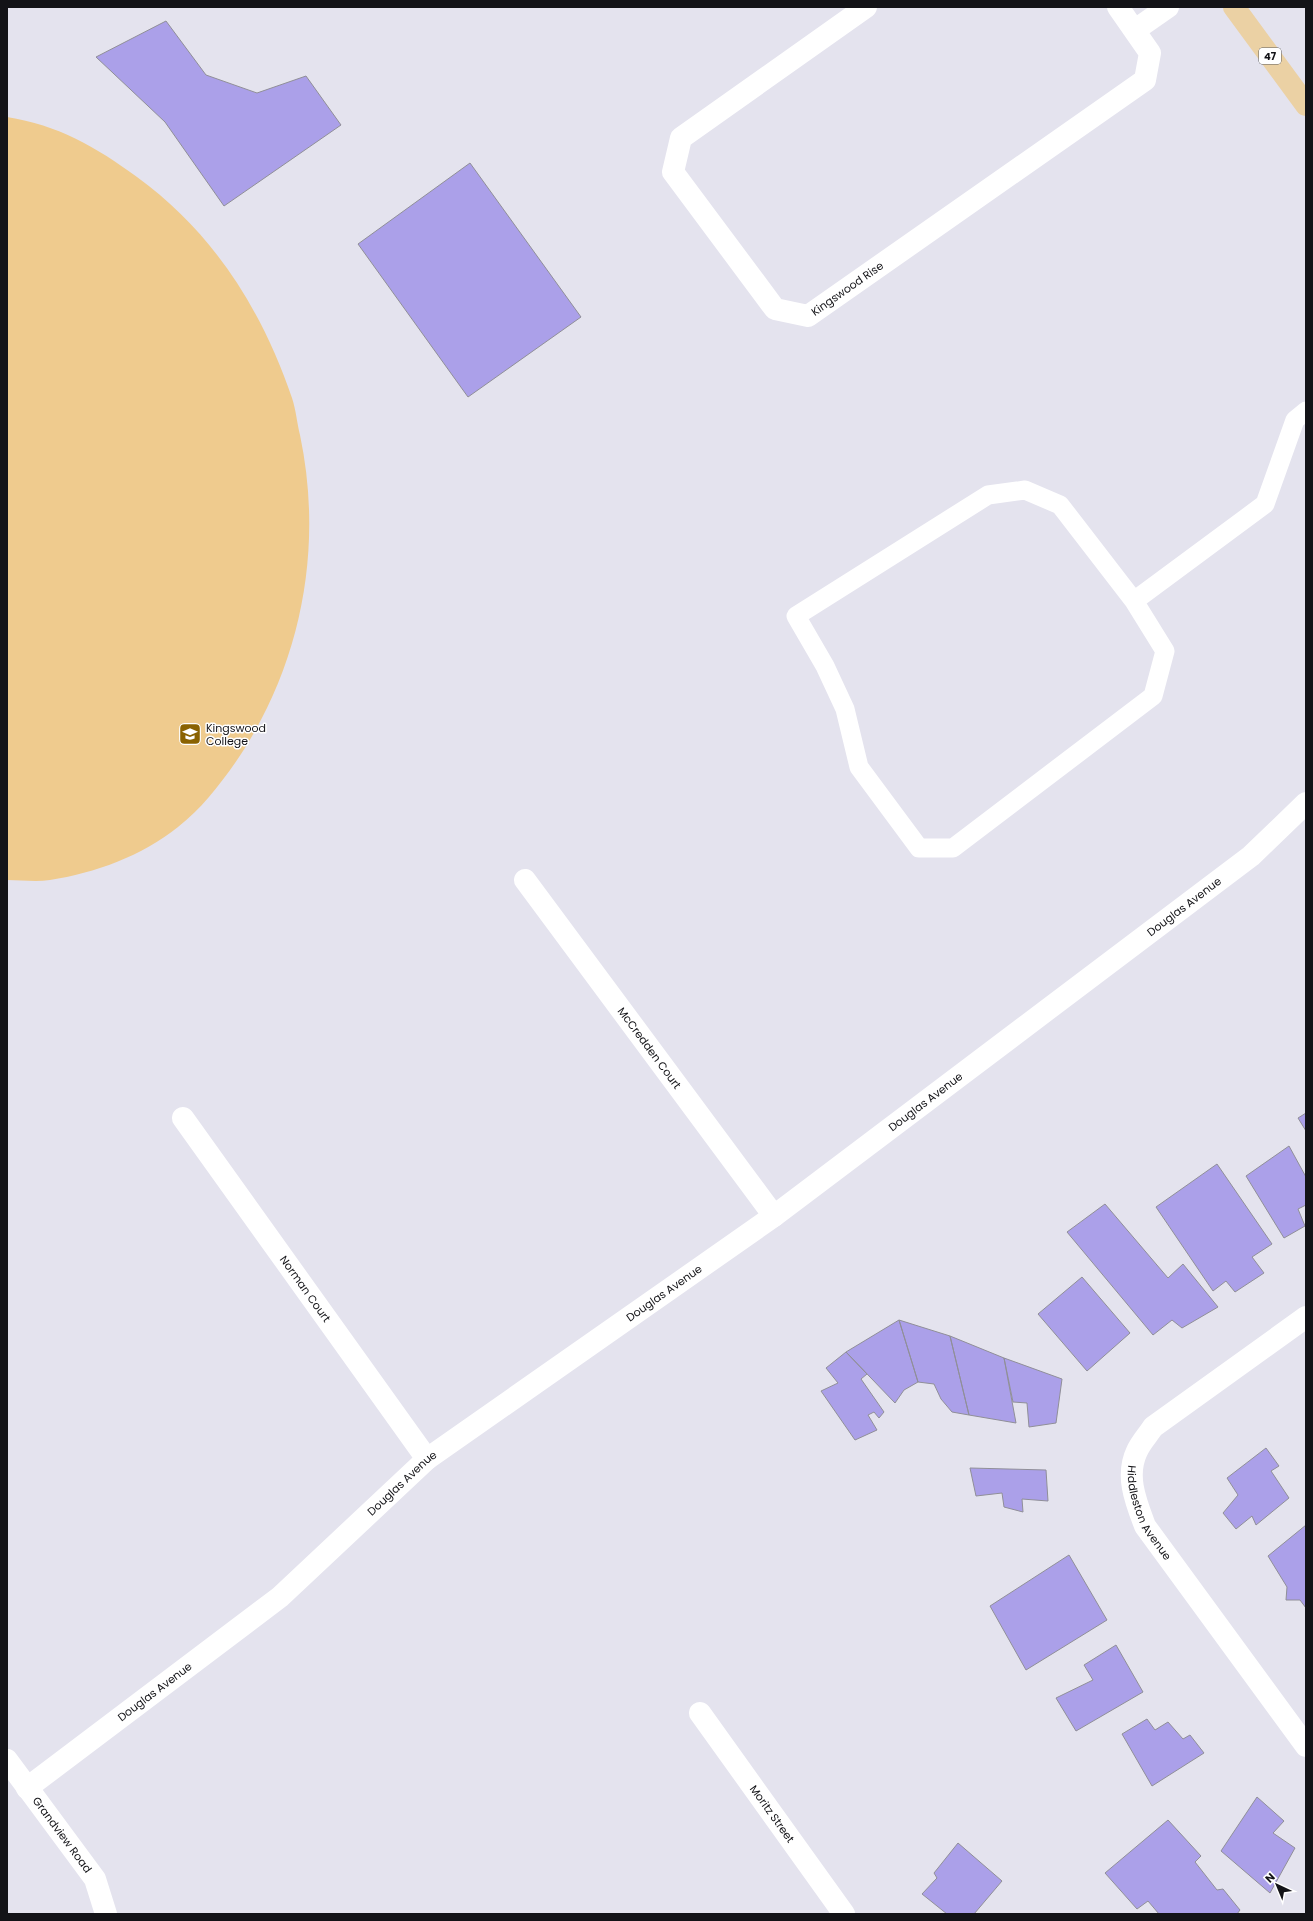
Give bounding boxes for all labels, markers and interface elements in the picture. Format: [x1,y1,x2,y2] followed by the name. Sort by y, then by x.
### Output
[1259,48,1281,64] road number: 47
[808,258,887,319] street label: Kingswood Rise
[206,720,266,749] place label: Kingswood College
[177,721,203,747] school or university icon: Kingswood College
[1144,873,1225,940] street label: Douglas Avenue
[614,1004,685,1092] street label: McCredden Court
[885,1068,966,1135] street label: Douglas Avenue
[276,1252,335,1325] street label: Norman Court
[623,1261,705,1325] street label: Douglas Avenue
[364,1447,440,1519] street label: Douglas Avenue
[1124,1465,1175,1563] street label: Hiddleston Avenue
[114,1658,195,1725] street label: Douglas Avenue
[746,1782,798,1846] street label: Moritz Street
[29,1793,96,1876] street label: Grandview Road
[1257,1865,1297,1905] north arrow
[1262,1869,1279,1886] text: N

